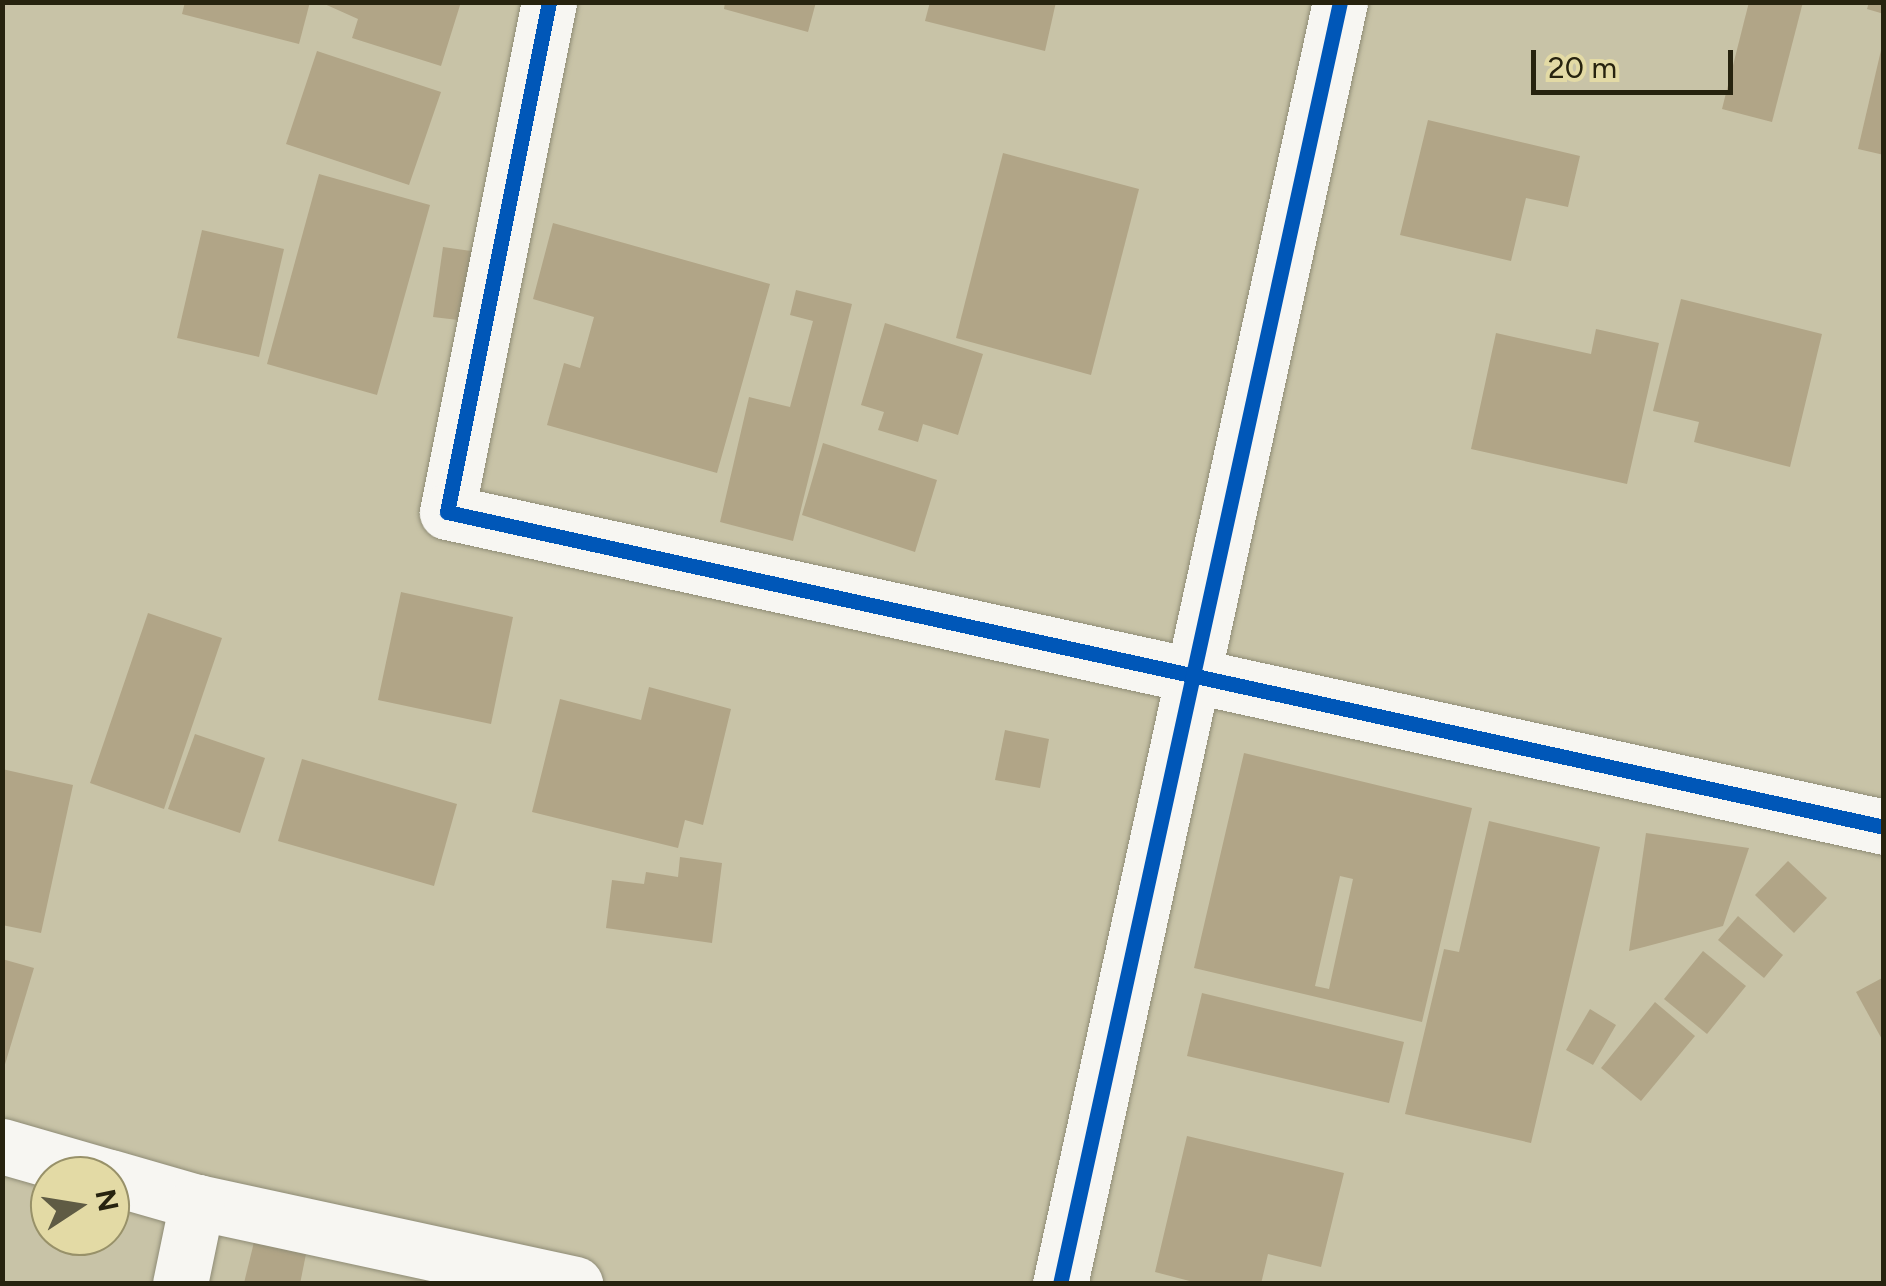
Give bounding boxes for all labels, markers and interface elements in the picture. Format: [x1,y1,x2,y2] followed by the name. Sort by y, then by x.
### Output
[1536,30,1738,92] scale bar
[1548,49,1617,86] text: 20 m
[30,1156,130,1256] north arrow
[89,1186,126,1214] text: N

